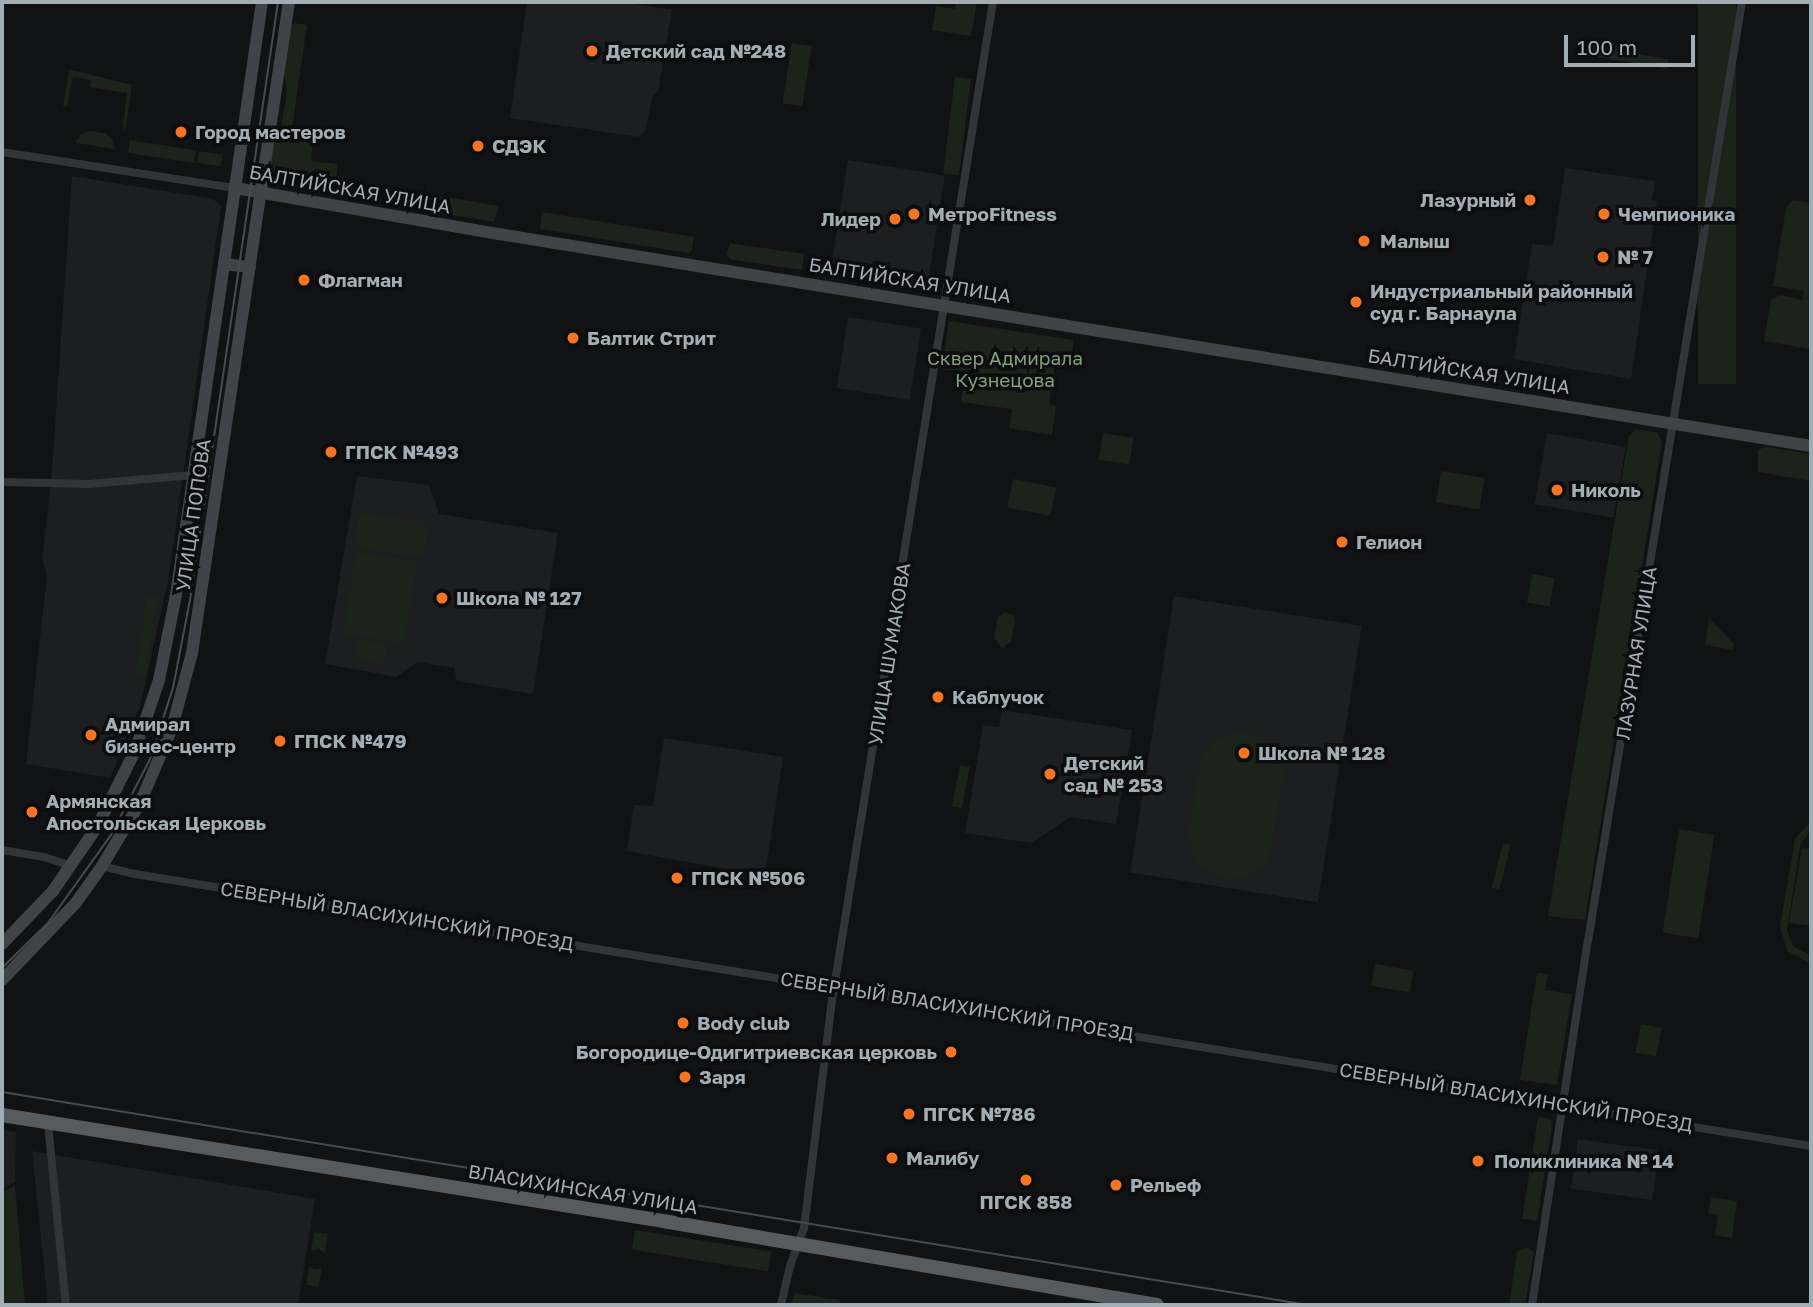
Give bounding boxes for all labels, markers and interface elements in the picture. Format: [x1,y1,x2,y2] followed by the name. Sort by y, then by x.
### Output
[1568,21,1699,65] scale bar
[1577,34,1637,60] text: 100 m
[606,40,786,62] place label: Детский сад №248
[584,43,600,59] marker: Детский сад №248
[195,121,346,143] place label: Город мастеров
[173,124,189,140] marker: Город мастеров
[492,135,547,157] place label: СДЭК
[470,138,486,154] marker: СДЭК
[247,160,453,218] street label: БАЛТИЙСКАЯ УЛИЦА
[1420,189,1516,211] place label: Лазурный
[1522,192,1538,208] marker: Лазурный
[928,203,1057,225] place label: МетроFitness
[1618,203,1735,225] place label: Чемпионика
[906,206,922,222] marker: МетроFitness
[1596,206,1612,222] marker: Чемпионика
[821,208,881,230] place label: Лидер
[887,211,903,227] marker: Лидер
[1380,230,1450,252] place label: Малыш
[1354,231,1374,251] marker: Малыш
[1617,246,1653,268] place label: № 7
[1595,249,1611,265] marker: № 7
[807,253,1013,307] street label: БАЛТИЙСКАЯ УЛИЦА
[318,269,403,291] place label: Флагман
[296,272,312,288] marker: Флагман
[1370,280,1633,324] place label: Индустриальный районный суд г. Барнаула
[1348,294,1364,310] marker: Индустриальный районный суд г. Барнаула
[587,327,716,349] place label: Балтик Стрит
[565,330,581,346] marker: Балтик Стрит
[1366,344,1572,398] street label: БАЛТИЙСКАЯ УЛИЦА
[927,347,1083,391] park label: Сквер Адмирала Кузнецова
[171,437,215,593] street label: УЛИЦА ПОПОВА
[345,441,459,463] place label: ГПСК №493
[323,444,339,460] marker: ГПСК №493
[1571,479,1641,501] place label: Николь
[1549,482,1565,498] marker: Николь
[1356,531,1422,553] place label: Гелион
[1334,534,1350,550] marker: Гелион
[863,561,915,747] street label: УЛИЦА ШУМАКОВА
[1611,565,1661,741] street label: ЛАЗУРНАЯ УЛИЦА
[456,587,582,609] place label: Школа № 127
[434,590,450,606] marker: Школа № 127
[952,686,1044,708] place label: Каблучок
[930,689,946,705] marker: Каблучок
[105,713,236,757] place label: Адмирал бизнес-центр
[83,727,99,743] marker: Адмирал бизнес-центр
[294,730,406,752] place label: ГПСК №479
[272,733,288,749] marker: ГПСК №479
[1258,742,1385,764] place label: Школа № 128
[1236,745,1252,761] marker: Школа № 128
[1064,752,1163,796] place label: Детский сад № 253
[1042,766,1058,782] marker: Детский сад № 253
[46,790,266,834] place label: Армянская Апостольская Церковь
[24,804,40,820] marker: Армянская Апостольская Церковь
[691,867,805,889] place label: ГПСК №506
[669,870,685,886] marker: ГПСК №506
[219,877,575,955] street label: СЕВЕРНЫЙ ВЛАСИХИНСКИЙ ПРОЕЗД
[779,967,1135,1045] street label: СЕВЕРНЫЙ ВЛАСИХИНСКИЙ ПРОЕЗД
[697,1012,790,1034] place label: Body club
[675,1015,691,1031] marker: Body club
[576,1041,937,1063] place label: Богородице-Одигитриевская церковь
[943,1044,959,1060] marker: Богородице-Одигитриевская церковь
[1338,1058,1694,1136] street label: СЕВЕРНЫЙ ВЛАСИХИНСКИЙ ПРОЕЗД
[699,1066,746,1088] place label: Заря
[677,1069,693,1085] marker: Заря
[923,1103,1036,1125] place label: ПГСК №786
[901,1106,917,1122] marker: ПГСК №786
[906,1147,979,1169] place label: Малибу
[884,1150,900,1166] marker: Малибу
[1494,1150,1674,1172] place label: Поликлиника № 14
[1468,1151,1488,1171] marker: Поликлиника № 14
[467,1160,699,1218] street label: ВЛАСИХИНСКАЯ УЛИЦА
[1018,1172,1034,1188] marker: ПГСК 858
[1130,1174,1201,1196] place label: Рельеф
[1108,1177,1124,1193] marker: Рельеф
[980,1191,1072,1213] place label: ПГСК 858

